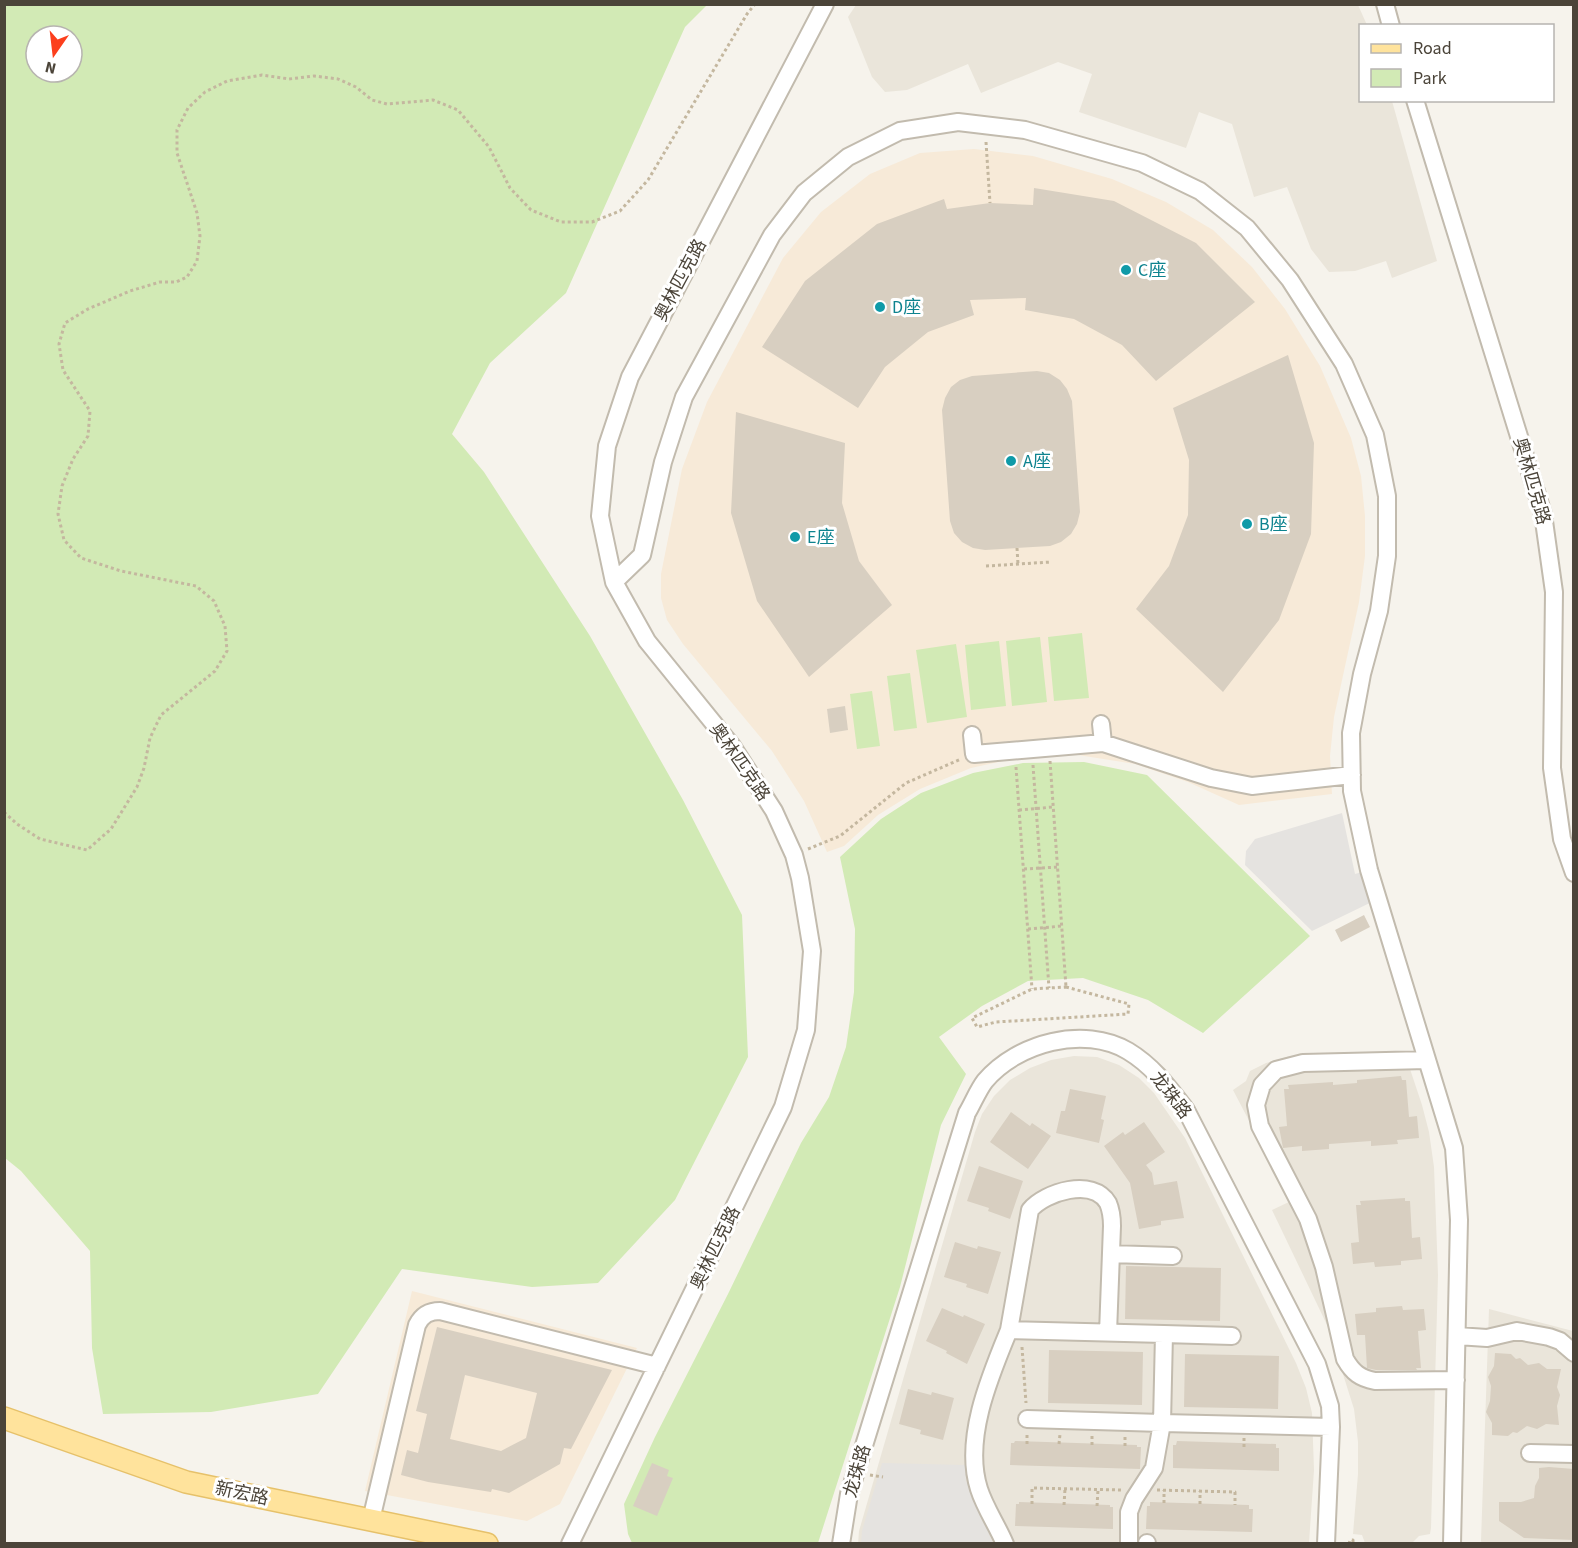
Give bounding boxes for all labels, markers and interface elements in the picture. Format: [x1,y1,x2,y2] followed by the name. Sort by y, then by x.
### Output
[24,24,84,84] north arrow
[1359,24,1554,102] legend
[1413,36,1452,61] text: Road
[43,56,58,80] text: N
[1413,66,1447,91] text: Park
[648,235,713,326] street label: 奥林匹克路
[1138,258,1166,283] place label: C座
[1119,263,1133,277] marker: C座
[892,295,921,320] place label: D座
[873,300,887,314] marker: D座
[1507,434,1556,528] street label: 奥林匹克路
[1023,449,1051,474] place label: A座
[1004,454,1018,468] marker: A座
[1259,512,1288,537] place label: B座
[1240,517,1254,531] marker: B座
[807,525,835,550] place label: E座
[788,530,802,544] marker: E座
[704,718,776,806] street label: 奥林匹克路
[1144,1066,1197,1124] street label: 龙珠路
[684,1202,746,1294] street label: 奥林匹克路
[838,1442,877,1501] street label: 龙珠路
[213,1476,271,1511] street label: 新宏路

